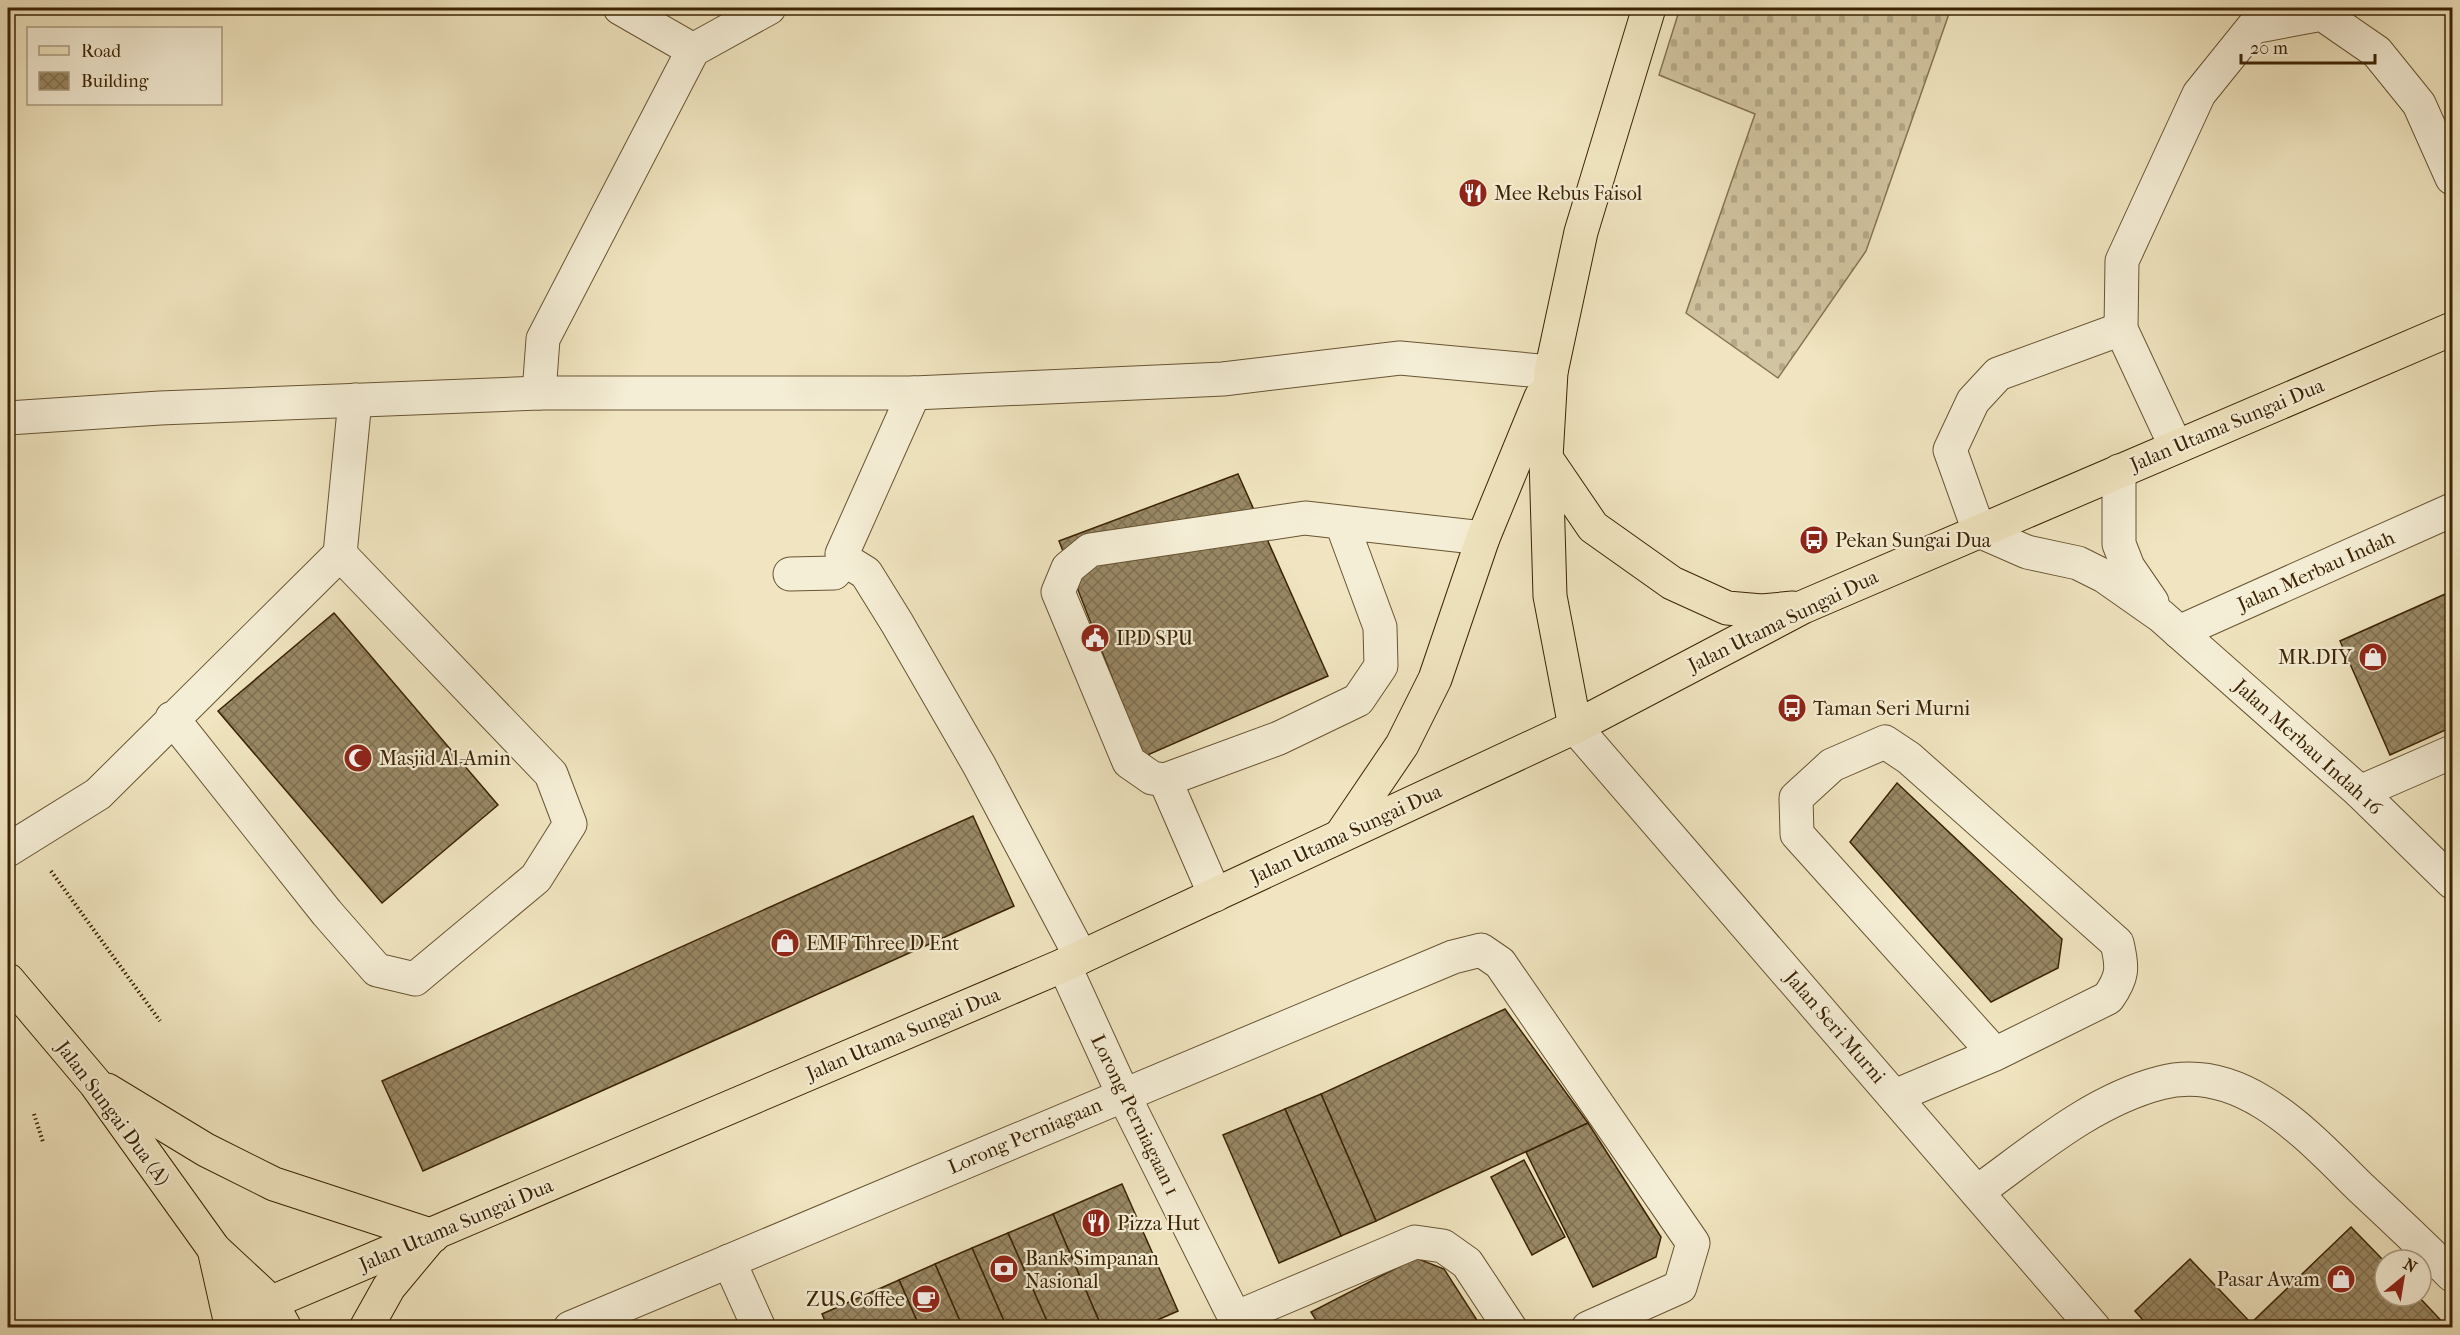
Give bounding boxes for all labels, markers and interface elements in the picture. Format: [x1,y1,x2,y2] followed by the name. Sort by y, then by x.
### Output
[27,27,222,105] legend
[2241,27,2374,65] scale bar
[2250,38,2288,59] text: 20 m
[81,41,121,62] text: Road
[81,71,149,92] text: Building
[1457,177,1489,209] restaurant icon: Mee Rebus Faisol
[1494,182,1643,205] place label: Mee Rebus Faisol
[2125,373,2328,477] street label: Jalan Utama Sungai Dua
[1798,524,1830,556] bus stop icon: Pekan Sungai Dua
[2232,526,2399,617] street label: Jalan Merbau Indah
[1835,529,1992,552] place label: Pekan Sungai Dua
[1683,565,1882,678] street label: Jalan Utama Sungai Dua
[1079,622,1111,654] public building icon: IPD SPU
[1116,627,1194,650] place label: IPD SPU
[2357,641,2389,673] shop icon: MR.DIY
[2278,646,2353,669] place label: MR.DIY
[2228,673,2387,820] street label: Jalan Merbau Indah 16
[1776,692,1808,724] bus stop icon: Taman Seri Murni
[1813,697,1970,720] place label: Taman Seri Murni
[342,742,374,774] mosque icon: Masjid Al-Amin
[379,747,511,770] place label: Masjid Al-Amin
[1245,779,1446,889] street label: Jalan Utama Sungai Dua
[769,927,801,959] shop icon: EMF Three D Ent
[806,932,959,955] place label: EMF Three D Ent
[1779,965,1890,1088] street label: Jalan Seri Murni
[801,982,1004,1086] street label: Jalan Utama Sungai Dua
[1086,1031,1184,1199] street label: Lorong Perniagaan 1
[50,1035,175,1190] street label: Jalan Sungai Dua (A)
[945,1093,1106,1179] street label: Lorong Perniagaan
[354,1173,557,1277] street label: Jalan Utama Sungai Dua
[1080,1207,1112,1239] restaurant icon: Pizza Hut
[1117,1212,1200,1235] place label: Pizza Hut
[1025,1247,1159,1293] place label: Bank Simpanan Nasional
[2373,1248,2433,1308] north arrow
[988,1253,1020,1285] bank icon: Bank Simpanan Nasional
[2400,1254,2421,1277] text: N
[2325,1263,2357,1295] shop icon: Pasar Awam
[2217,1268,2320,1291] place label: Pasar Awam
[910,1283,942,1315] cafe icon: ZUS Coffee
[806,1288,905,1311] place label: ZUS Coffee

